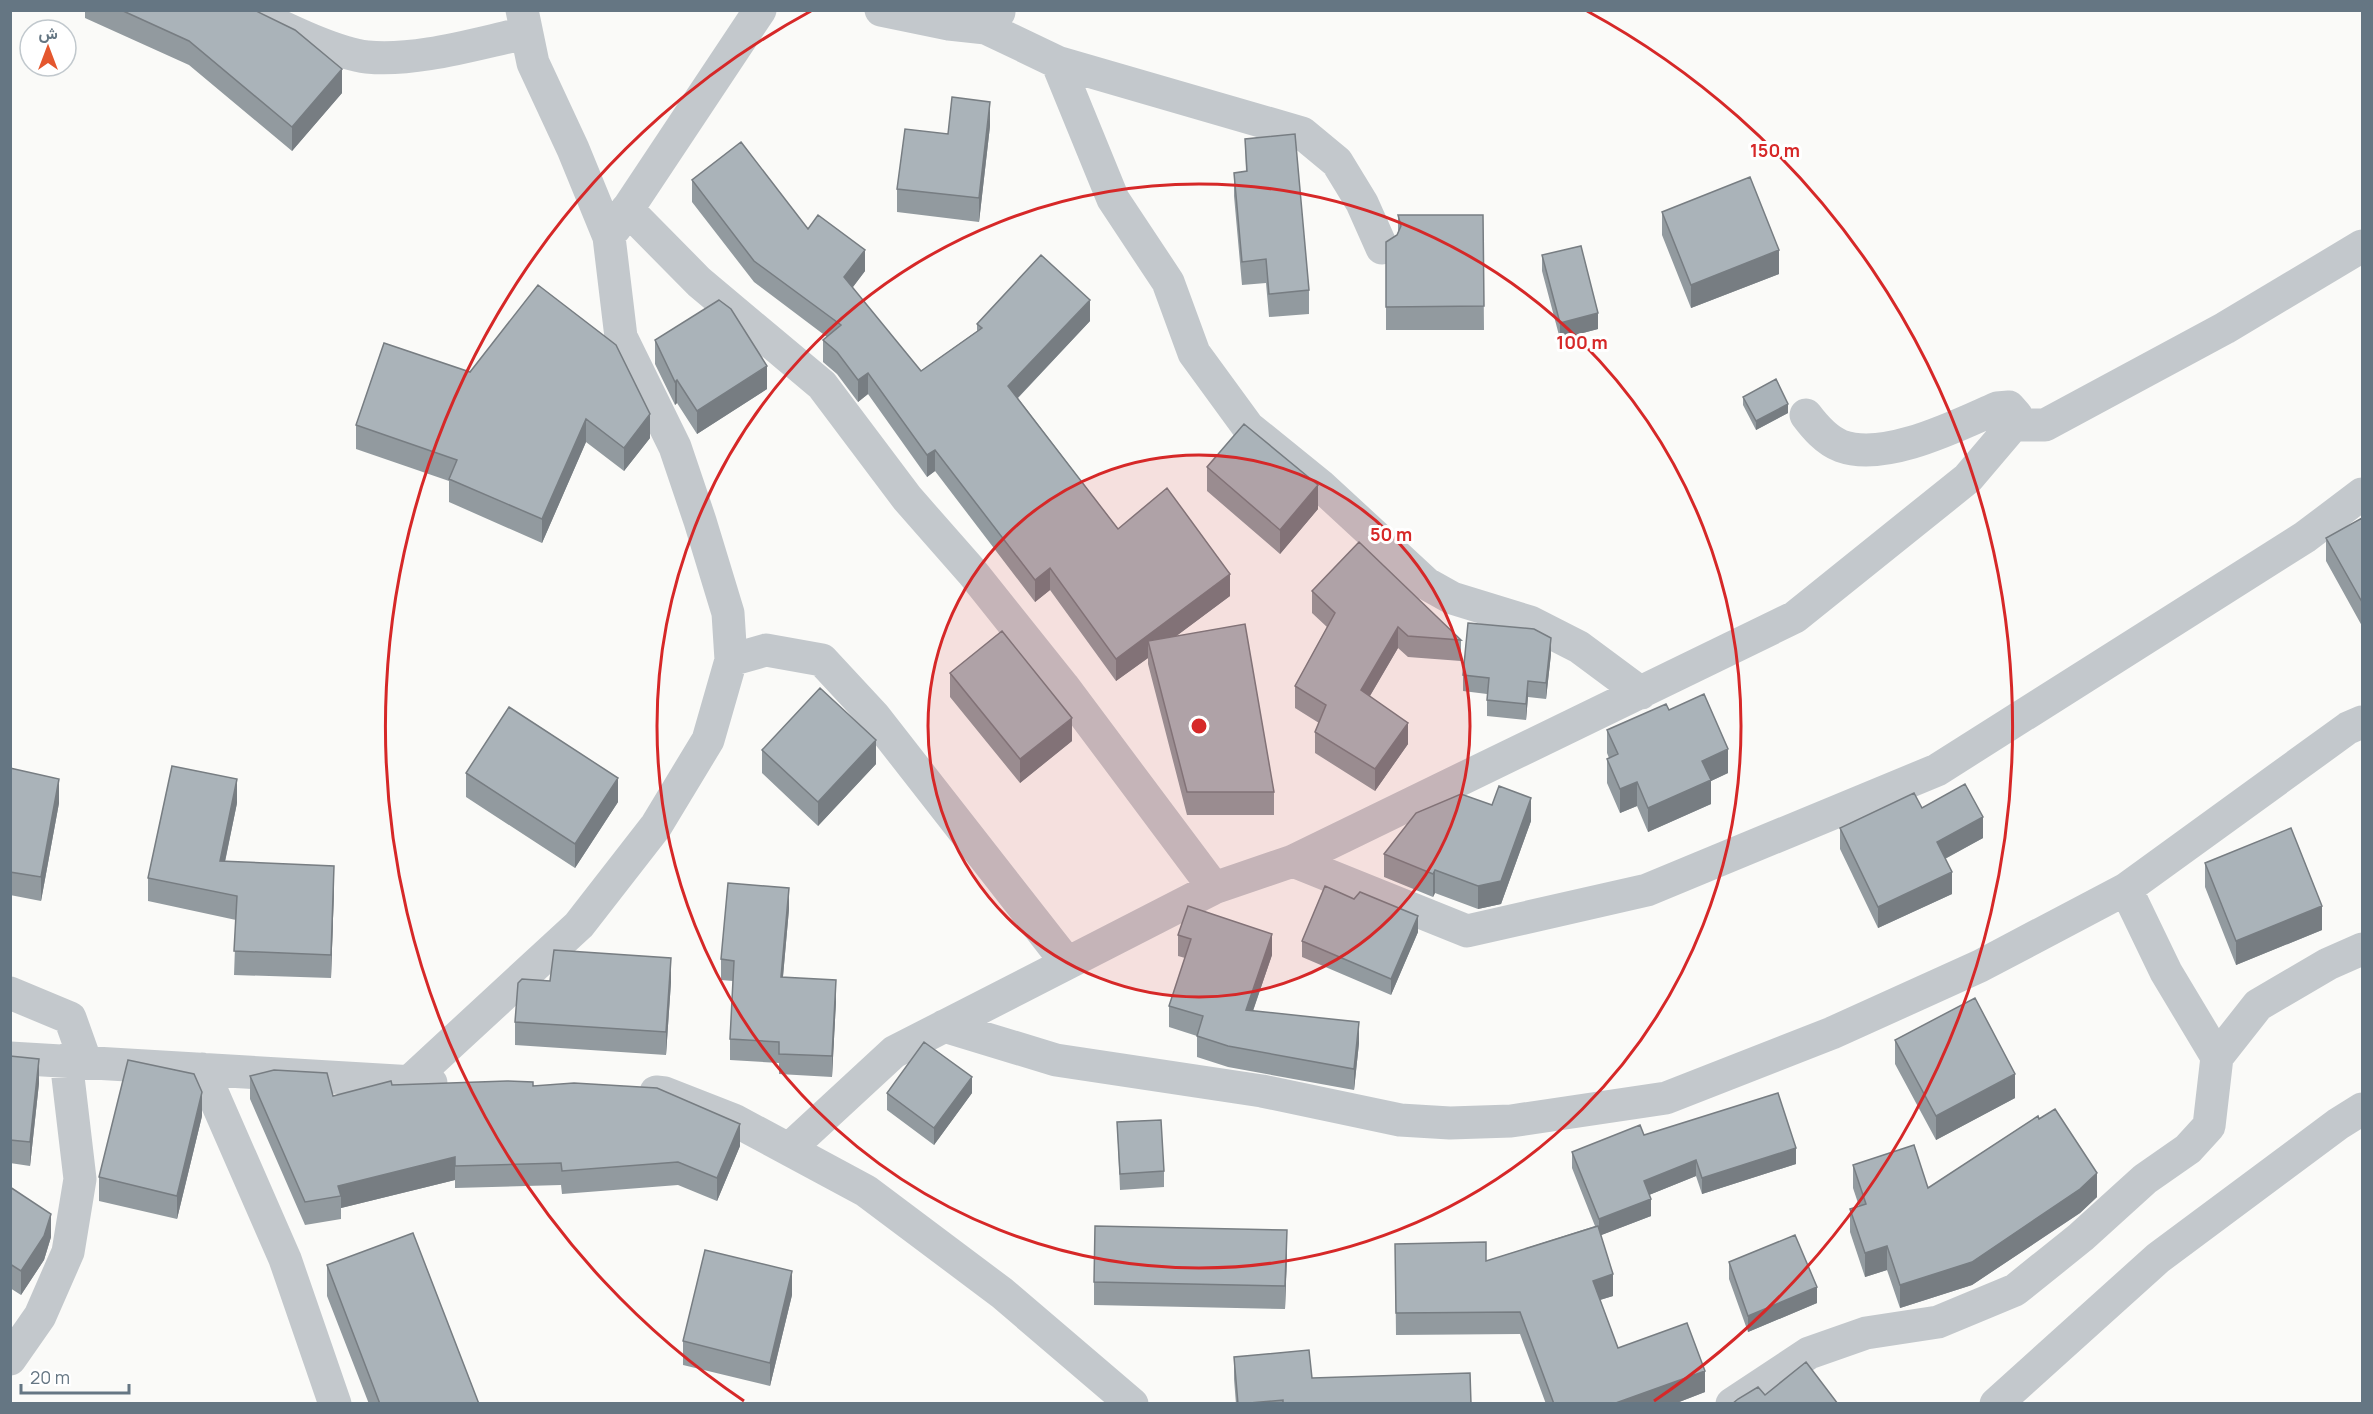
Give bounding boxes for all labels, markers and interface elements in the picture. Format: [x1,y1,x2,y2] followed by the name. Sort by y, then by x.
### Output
[18,18,78,78] north arrow
[38,22,58,44] text: ش
[1750,138,1800,162] text: 150 m
[1556,330,1608,354] text: 100 m
[1370,522,1412,546] text: 50 m
[1189,716,1209,736] centre of rings
[21,1357,129,1395] scale bar
[30,1365,70,1389] text: 20 m

